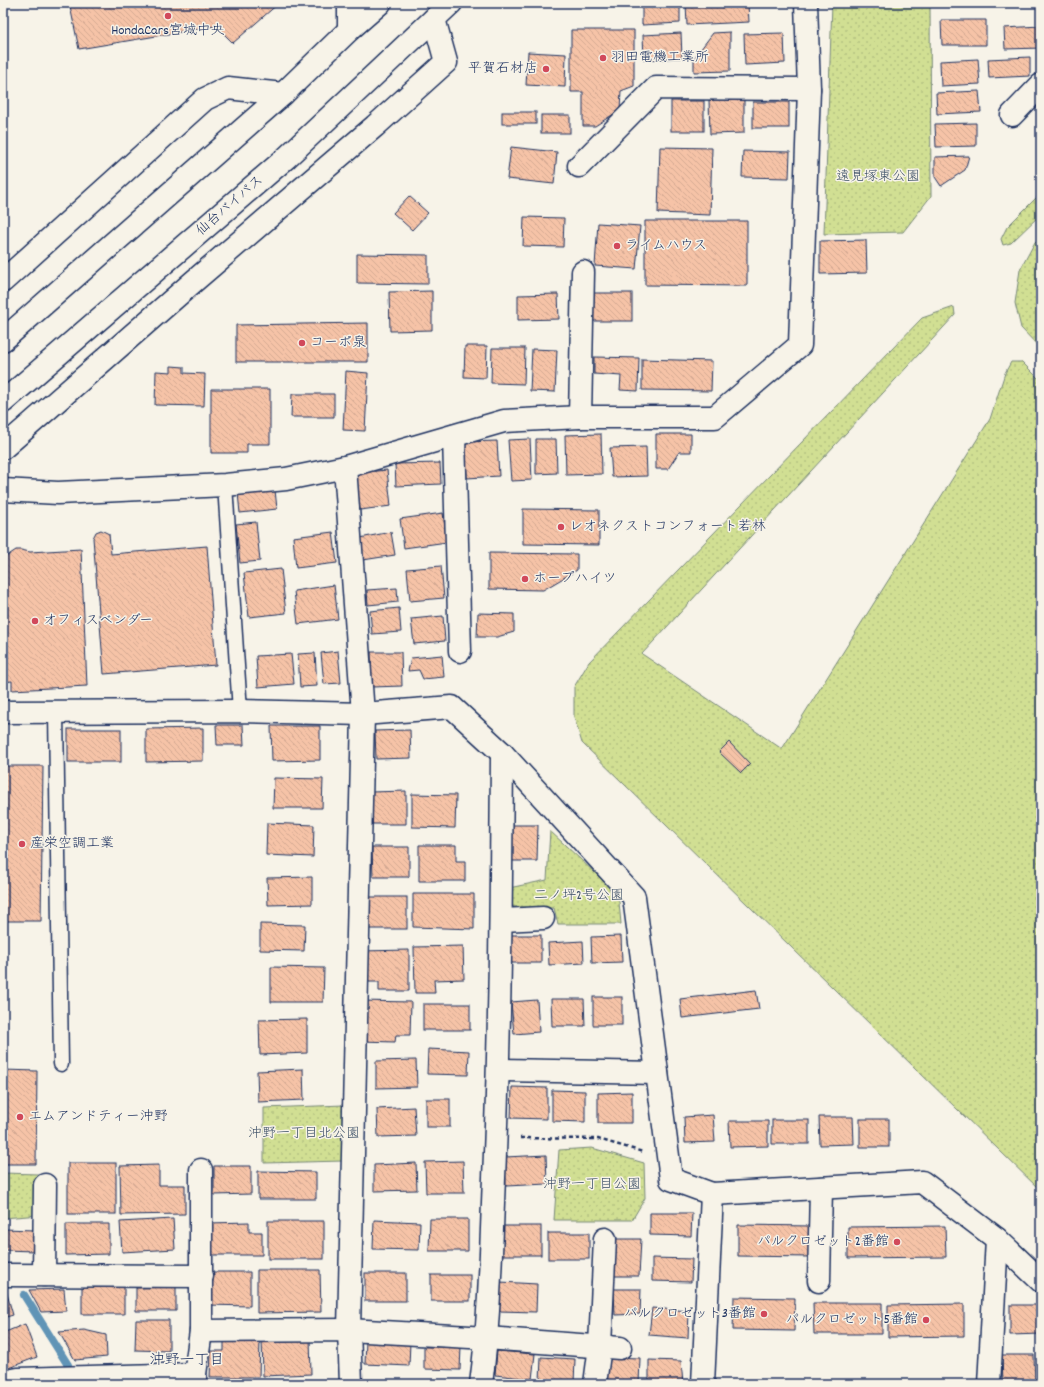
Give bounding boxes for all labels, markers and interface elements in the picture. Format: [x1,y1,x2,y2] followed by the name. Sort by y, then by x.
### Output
[163,11,173,21] marker: HondaCars宮城中央
[111,21,225,41] place label: HondaCars宮城中央
[611,48,709,68] place label: 羽田電機工業所
[598,53,608,63] marker: 羽田電機工業所
[468,59,538,79] place label: 平賀石材店
[541,64,551,74] marker: 平賀石材店
[836,167,920,187] park label: 遠見塚東公園
[192,171,268,241] street label: 仙台バイパス
[625,236,707,256] place label: ライムハウス
[612,241,622,251] marker: ライムハウス
[310,333,366,353] place label: コーポ泉
[297,338,307,348] marker: コーポ泉
[569,517,766,537] place label: レオネクストコンフォート若林
[556,522,566,532] marker: レオネクストコンフォート若林
[533,569,616,589] place label: ホープハイツ
[520,574,530,584] marker: ホープハイツ
[43,611,153,631] place label: オフィスベンダー
[30,616,40,626] marker: オフィスベンダー
[30,834,114,854] place label: 産栄空調工業
[17,839,27,849] marker: 産栄空調工業
[534,886,624,906] park label: 二ノ坪2号公園
[28,1107,168,1127] place label: エムアンドティー沖野
[15,1112,25,1122] marker: エムアンドティー沖野
[248,1124,360,1144] park label: 沖野一丁目北公園
[543,1175,641,1195] park label: 沖野一丁目公園
[757,1232,889,1252] place label: パルクロゼット2番館
[892,1237,902,1247] marker: パルクロゼット2番館
[624,1304,756,1324] place label: パルクロゼット3番館
[759,1309,769,1319] marker: パルクロゼット3番館
[786,1310,918,1330] place label: パルクロゼット5番館
[921,1315,931,1325] marker: パルクロゼット5番館
[149,1350,225,1372] district label: 沖野一丁目

